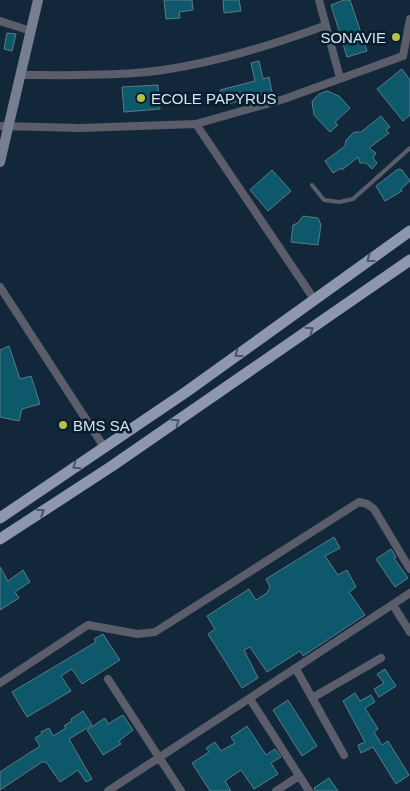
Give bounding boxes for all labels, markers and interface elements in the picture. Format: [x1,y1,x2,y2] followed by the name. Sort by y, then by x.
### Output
[320,29,386,46] place label: SONAVIE
[390,31,402,43] marker: SONAVIE
[151,90,277,107] place label: ECOLE PAPYRUS
[135,92,147,104] marker: ECOLE PAPYRUS
[366,253,376,262] one-way arrow
[304,327,314,336] one-way arrow
[235,348,244,357] one-way arrow
[73,417,130,434] place label: BMS SA
[57,419,69,431] marker: BMS SA
[170,419,180,428] one-way arrow
[72,460,82,469] one-way arrow
[36,509,45,519] one-way arrow

